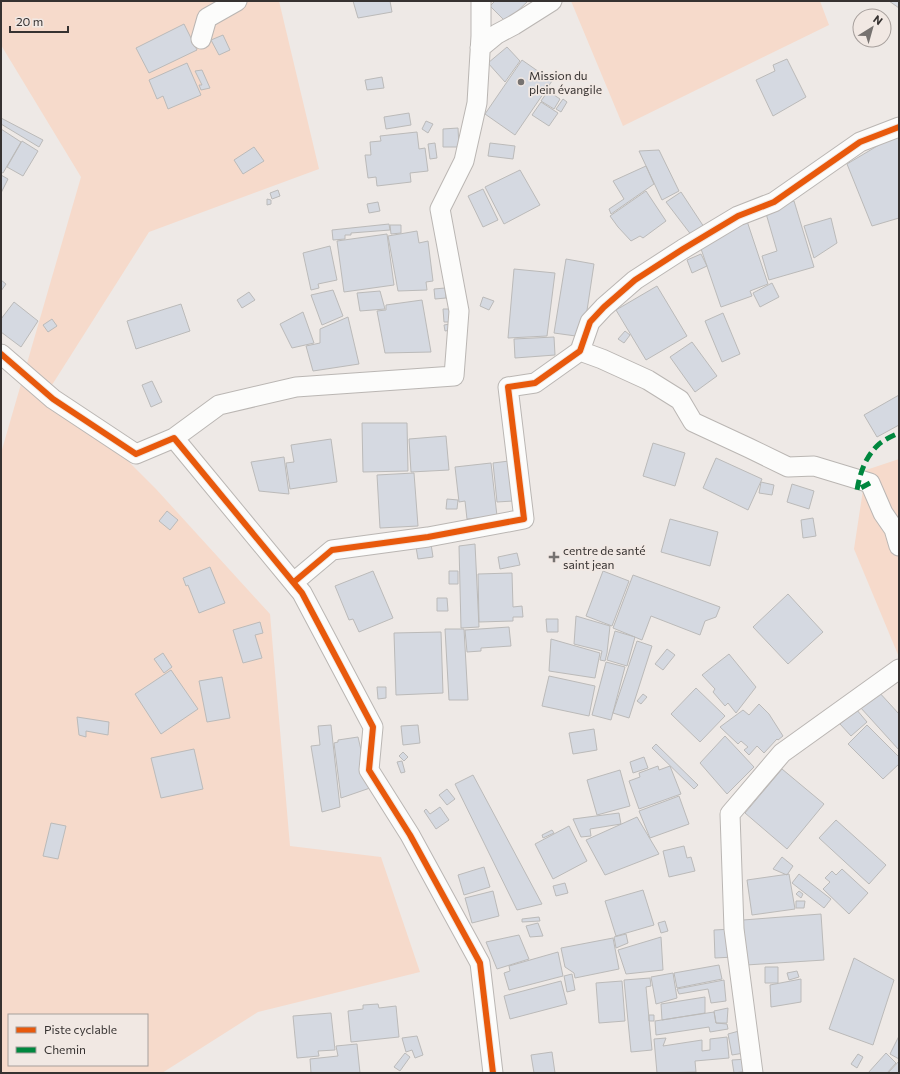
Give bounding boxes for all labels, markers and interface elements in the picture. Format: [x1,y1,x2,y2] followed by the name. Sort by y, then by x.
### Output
[10,8,68,34] scale bar
[852,8,892,48] north arrow
[871,12,886,27] text: N
[16,14,43,28] text: 20 m
[529,68,602,96] place label: Mission du plein évangile
[516,77,526,87] marker: Mission du plein évangile
[563,543,646,571] place label: centre de santé saint jean
[548,551,560,563] marker: centre de santé saint jean
[8,1014,148,1066] legend
[44,1022,117,1036] text: Piste cyclable
[44,1042,86,1056] text: Chemin

